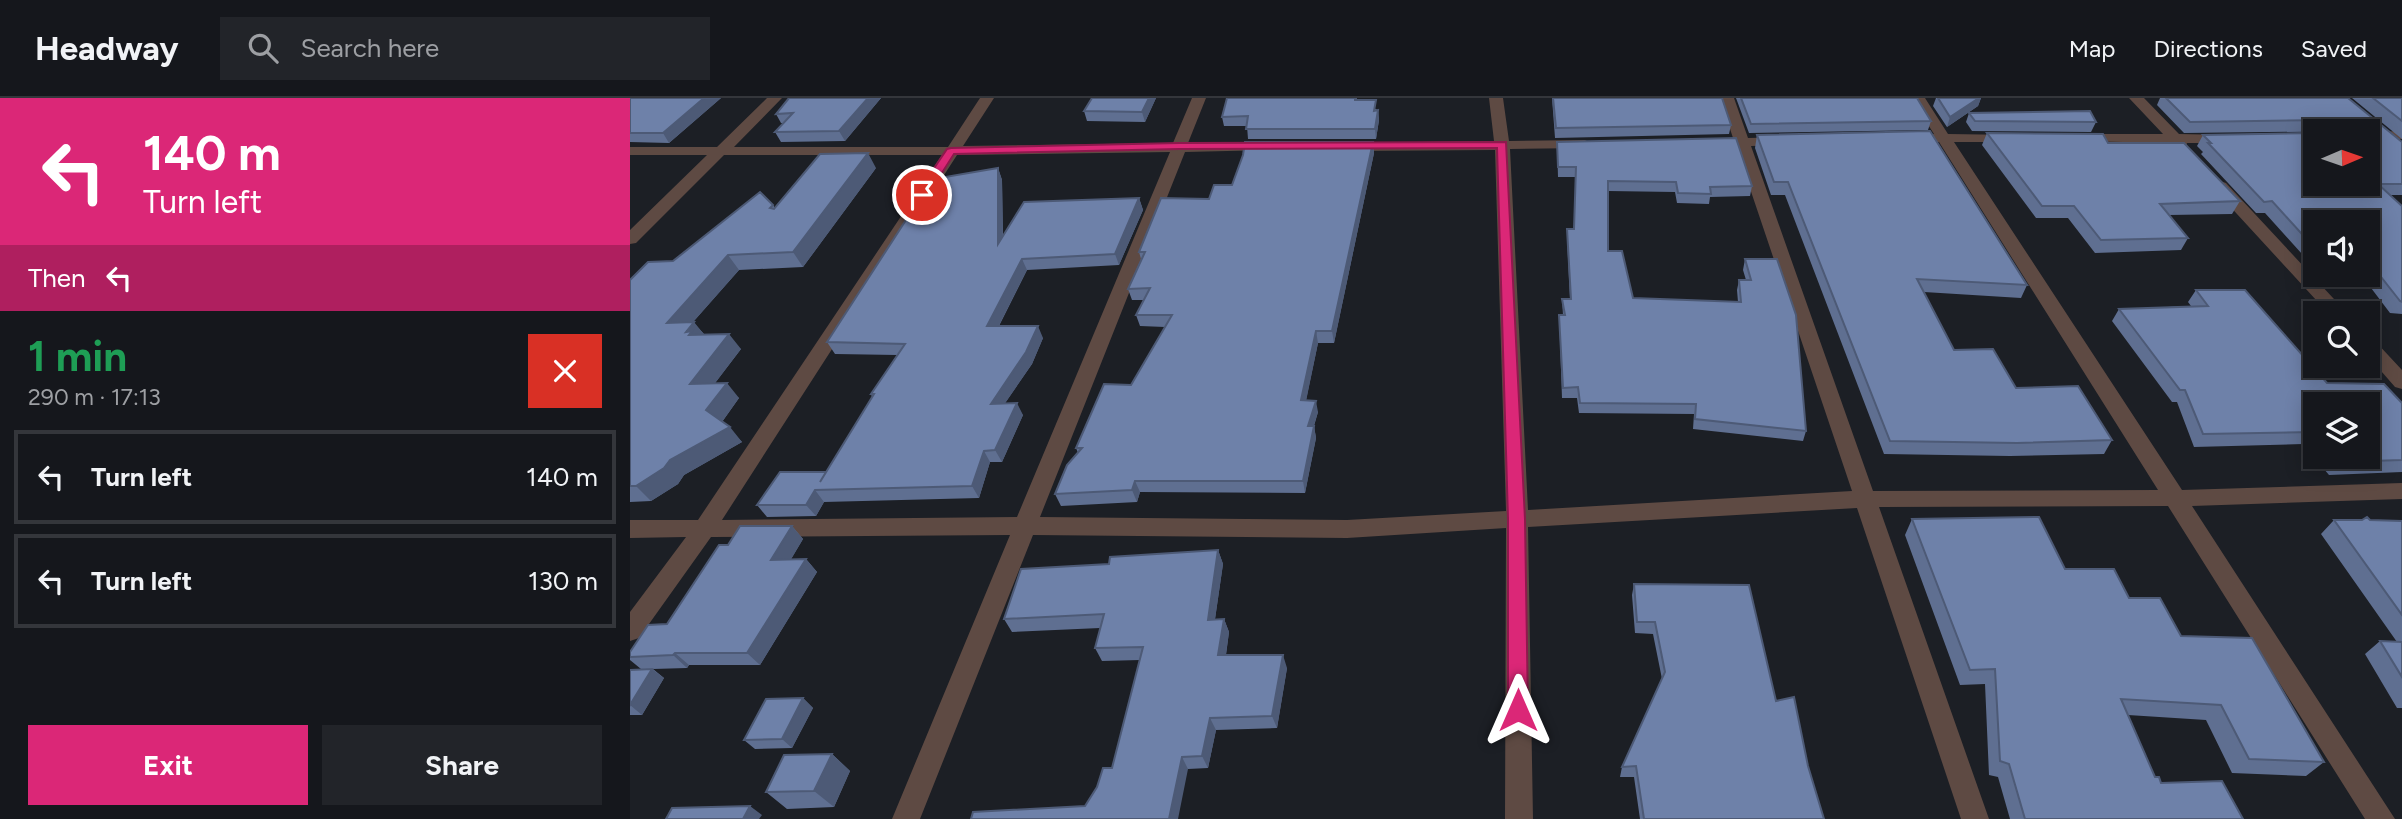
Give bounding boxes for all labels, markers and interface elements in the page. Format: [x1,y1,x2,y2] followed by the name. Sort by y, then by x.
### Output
[220,17,710,80] search box
[35,29,178,68] text: Headway
[244,29,282,67] icon: search
[300,32,439,64] text: Search here
[2069,34,2115,63] text: Map
[2153,34,2263,63] text: Directions
[2301,34,2367,63] text: Saved
[2303,119,2380,196] north arrow
[2303,119,2380,469] map controls
[143,123,281,182] text: 140 m
[28,126,119,217] icon: left
[892,165,952,225] pin
[903,176,941,214] icon: arrive
[143,183,262,221] text: Turn left
[2303,210,2380,287] button: sound
[100,259,138,297] icon: left
[28,262,86,294] text: Then
[2303,301,2380,378] button: search
[28,331,127,382] text: 1 min
[528,334,602,408] button: close
[28,383,161,411] text: 290 m · 17:13
[2303,392,2380,469] button: layers
[32,458,70,496] icon: left
[91,461,192,493] text: Turn left
[526,461,598,493] text: 140 m
[32,562,70,600] icon: left
[91,565,192,597] text: Turn left
[528,565,598,597] text: 130 m
[1481,673,1555,747] position arrow
[28,725,308,805] button: Exit
[322,725,602,805] button: Share

